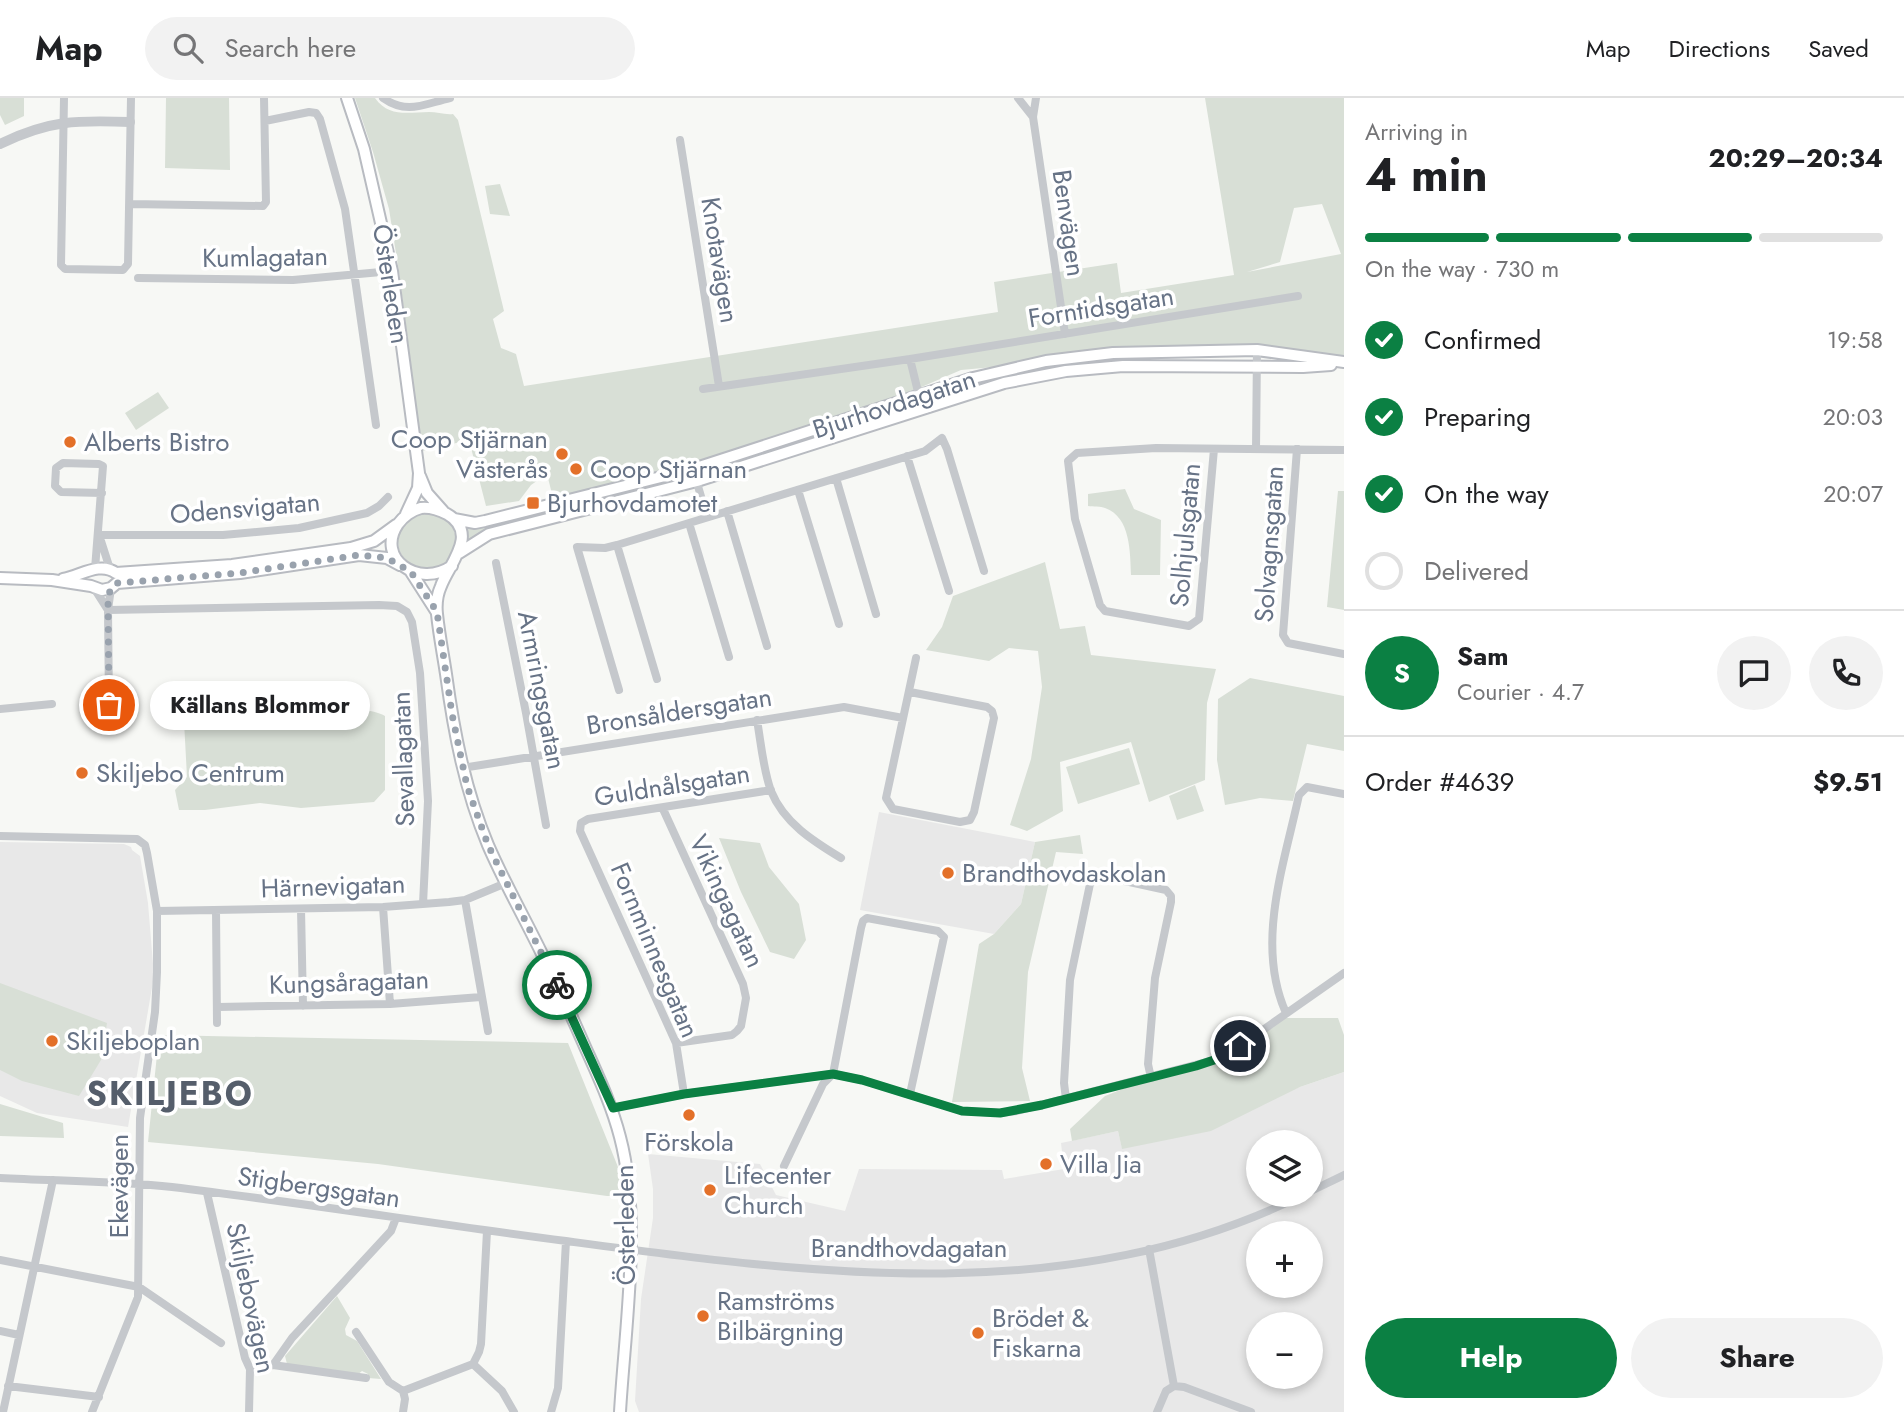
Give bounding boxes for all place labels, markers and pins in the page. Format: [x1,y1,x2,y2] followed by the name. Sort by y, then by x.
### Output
[391,420,548,488] place label: Coop Stjärnan Västerås
[84,423,230,461] place label: Alberts Bistro
[62,434,78,450] marker: Alberts Bistro
[554,446,570,462] marker: Coop Stjärnan Västerås
[590,450,747,488] place label: Coop Stjärnan
[568,461,584,477] marker: Coop Stjärnan
[547,484,718,522] place label: Bjurhovdamotet
[525,495,541,511] marker: Bjurhovdamotet
[79,675,139,735] pin
[151,680,372,730] callout: Källans Blommor
[96,754,285,792] place label: Skiljebo Centrum
[74,765,90,781] marker: Skiljebo Centrum
[962,854,1167,892] place label: Brandthovdaskolan
[940,865,956,881] marker: Brandthovdaskolan
[1210,1016,1270,1076] pin
[66,1022,200,1060] place label: Skiljeboplan
[44,1033,60,1049] marker: Skiljeboplan
[681,1107,697,1123] marker: Förskola
[644,1123,734,1161] place label: Förskola
[1060,1145,1142,1183] place label: Villa Jia
[724,1156,831,1224] place label: Lifecenter Church
[1038,1156,1054,1172] marker: Villa Jia
[702,1182,718,1198] marker: Lifecenter Church
[717,1282,844,1350] place label: Ramströms Bilbärgning
[992,1299,1089,1367] place label: Brödet & Fiskarna
[695,1308,711,1324] marker: Ramströms Bilbärgning
[970,1325,986,1341] marker: Brödet & Fiskarna

